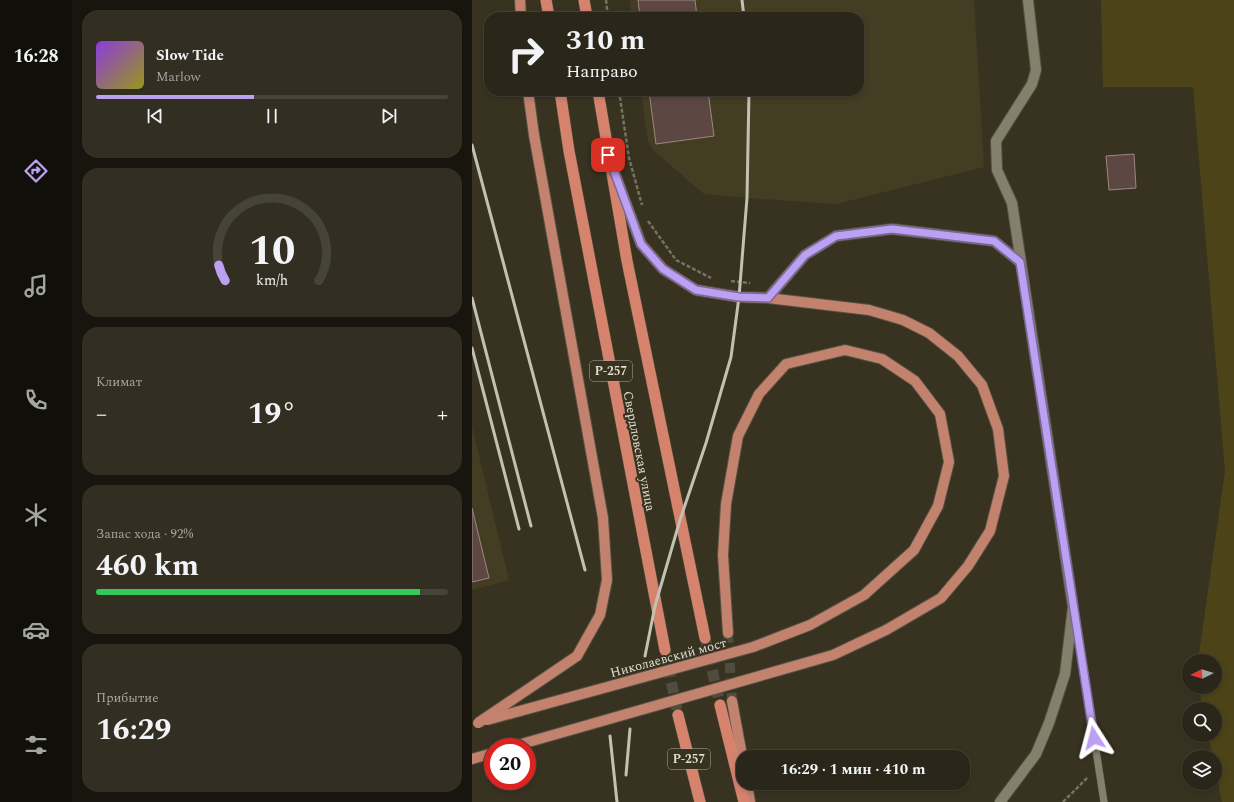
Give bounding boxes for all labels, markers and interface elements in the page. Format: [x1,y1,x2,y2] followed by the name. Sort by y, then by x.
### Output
[566,19,645,62] text: 310 m
[500,28,552,80] icon: right
[13,43,59,70] text: 16:28
[156,44,224,67] text: Slow Tide
[566,58,638,85] text: Направо
[156,67,201,87] text: Marlow
[144,105,166,127] icon: previous
[261,105,283,127] icon: pause
[378,105,400,127] icon: next
[591,138,625,172] pin
[597,144,619,166] icon: arrive
[22,157,50,185] icon: directions
[249,219,295,282] text: 10
[256,269,288,291] text: km/h
[22,272,50,300] icon: music
[590,361,632,381] road number: Р-257
[96,372,142,392] text: Климат
[22,386,50,414] icon: phone
[618,389,661,514] street label: Свердловская улица
[248,391,296,437] text: 19°
[96,398,107,431] text: −
[437,398,448,431] text: +
[22,501,50,529] icon: climate
[96,524,193,544] text: Запас хода · 92%
[96,543,199,589] text: 460 km
[22,616,50,644] icon: car
[608,633,729,683] street label: Николаевский мост
[1182,654,1222,694] north arrow
[1182,654,1222,790] map controls
[96,688,158,708] text: Прибытие
[1182,702,1222,742] button: search
[96,707,171,753] text: 16:29
[1073,717,1115,759] position arrow
[22,731,50,759] icon: filters
[484,738,536,790] speed limit sign: 20
[668,749,710,769] road number: Р-257
[1182,750,1222,790] button: layers
[781,758,925,781] text: 16:29 · 1 мин · 410 m

